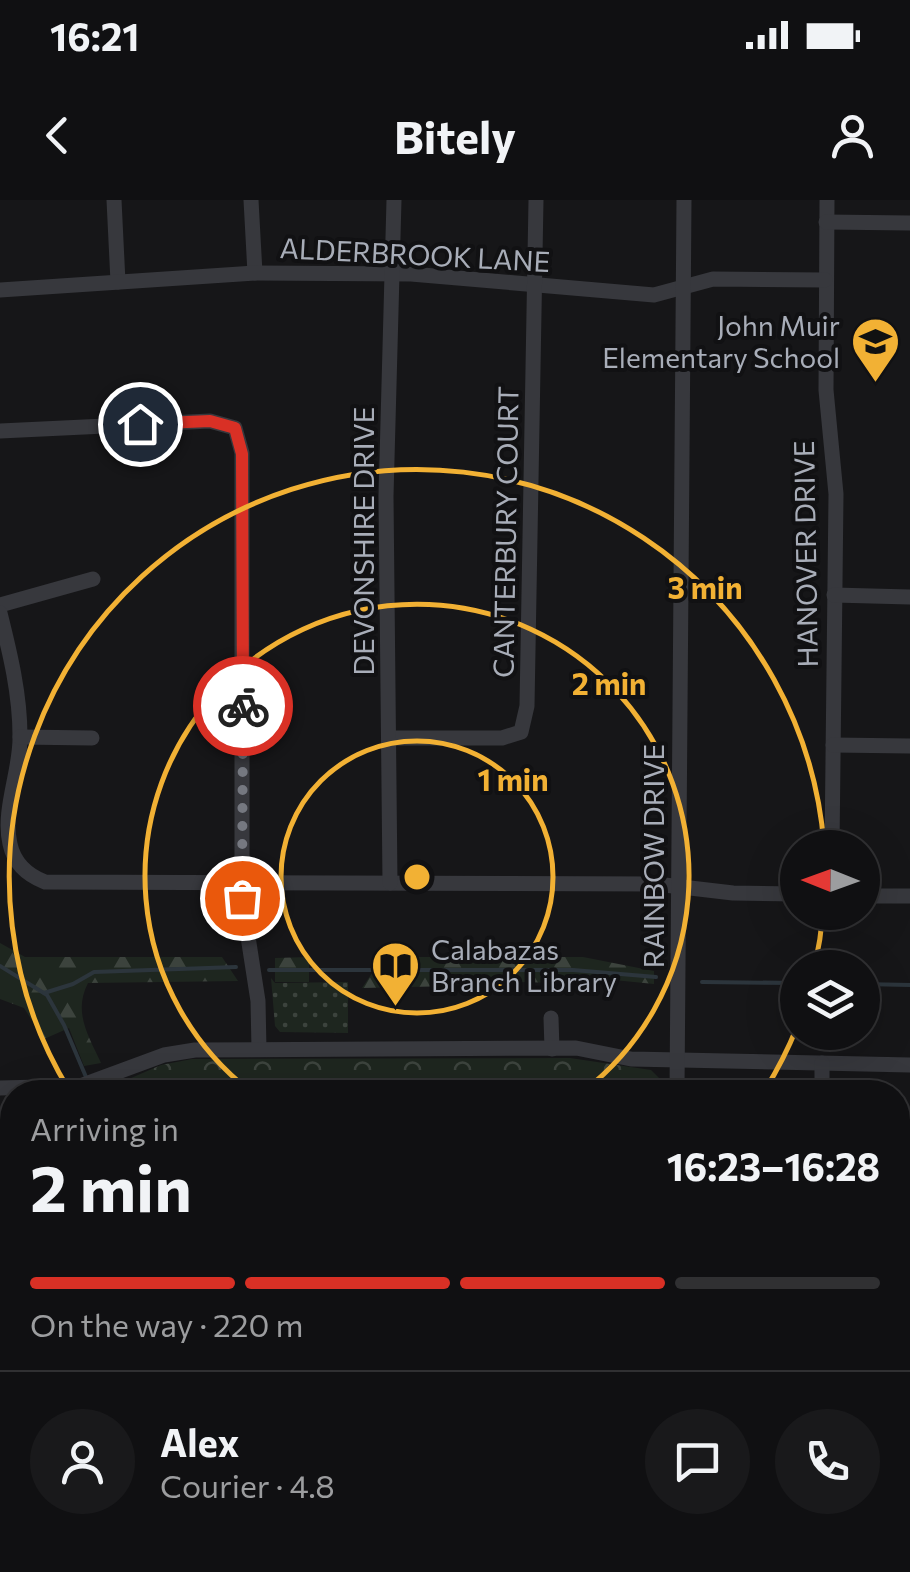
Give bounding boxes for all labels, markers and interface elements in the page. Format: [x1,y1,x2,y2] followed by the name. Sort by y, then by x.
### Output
[50,12,140,59] text: 16:21
[30,108,85,163] icon: back
[394,108,516,163] text: Bitely
[825,108,880,163] icon: person
[279,230,551,278] street label: ALDERBROOK LANE
[602,308,840,374] place label: John Muir Elementary School
[849,316,901,384] school or university icon: John Muir Elementary School
[98,382,183,467] pin
[485,386,525,678] street label: CANTERBURY COURT
[113,397,168,452] icon: home
[346,407,380,675] street label: DEVONSHIRE DRIVE
[786,440,824,668] street label: HANOVER DRIVE
[667,568,743,605] text: 3 min
[193,656,293,756] courier
[572,664,646,701] text: 2 min
[216,679,271,734] icon: bike
[636,744,670,968] street label: RAINBOW DRIVE
[477,760,549,797] text: 1 min
[780,830,880,930] north arrow
[780,830,880,1050] map controls
[200,856,285,941] pin
[399,859,435,895] centre of rings
[215,871,270,926] icon: bag
[431,932,617,998] place label: Calabazas Branch Library
[370,940,422,1008] library icon: Calabazas Branch Library
[780,950,880,1050] button: layers
[30,1108,179,1148] text: Arriving in
[667,1142,880,1189] text: 16:23–16:28
[30,1146,192,1225] text: 2 min
[30,1304,303,1344] text: On the way · 220 m
[30,1409,135,1514] button: person
[645,1409,750,1514] button: chat
[775,1409,880,1514] button: phone
[160,1418,239,1465] text: Alex
[160,1465,335,1505] text: Courier · 4.8

